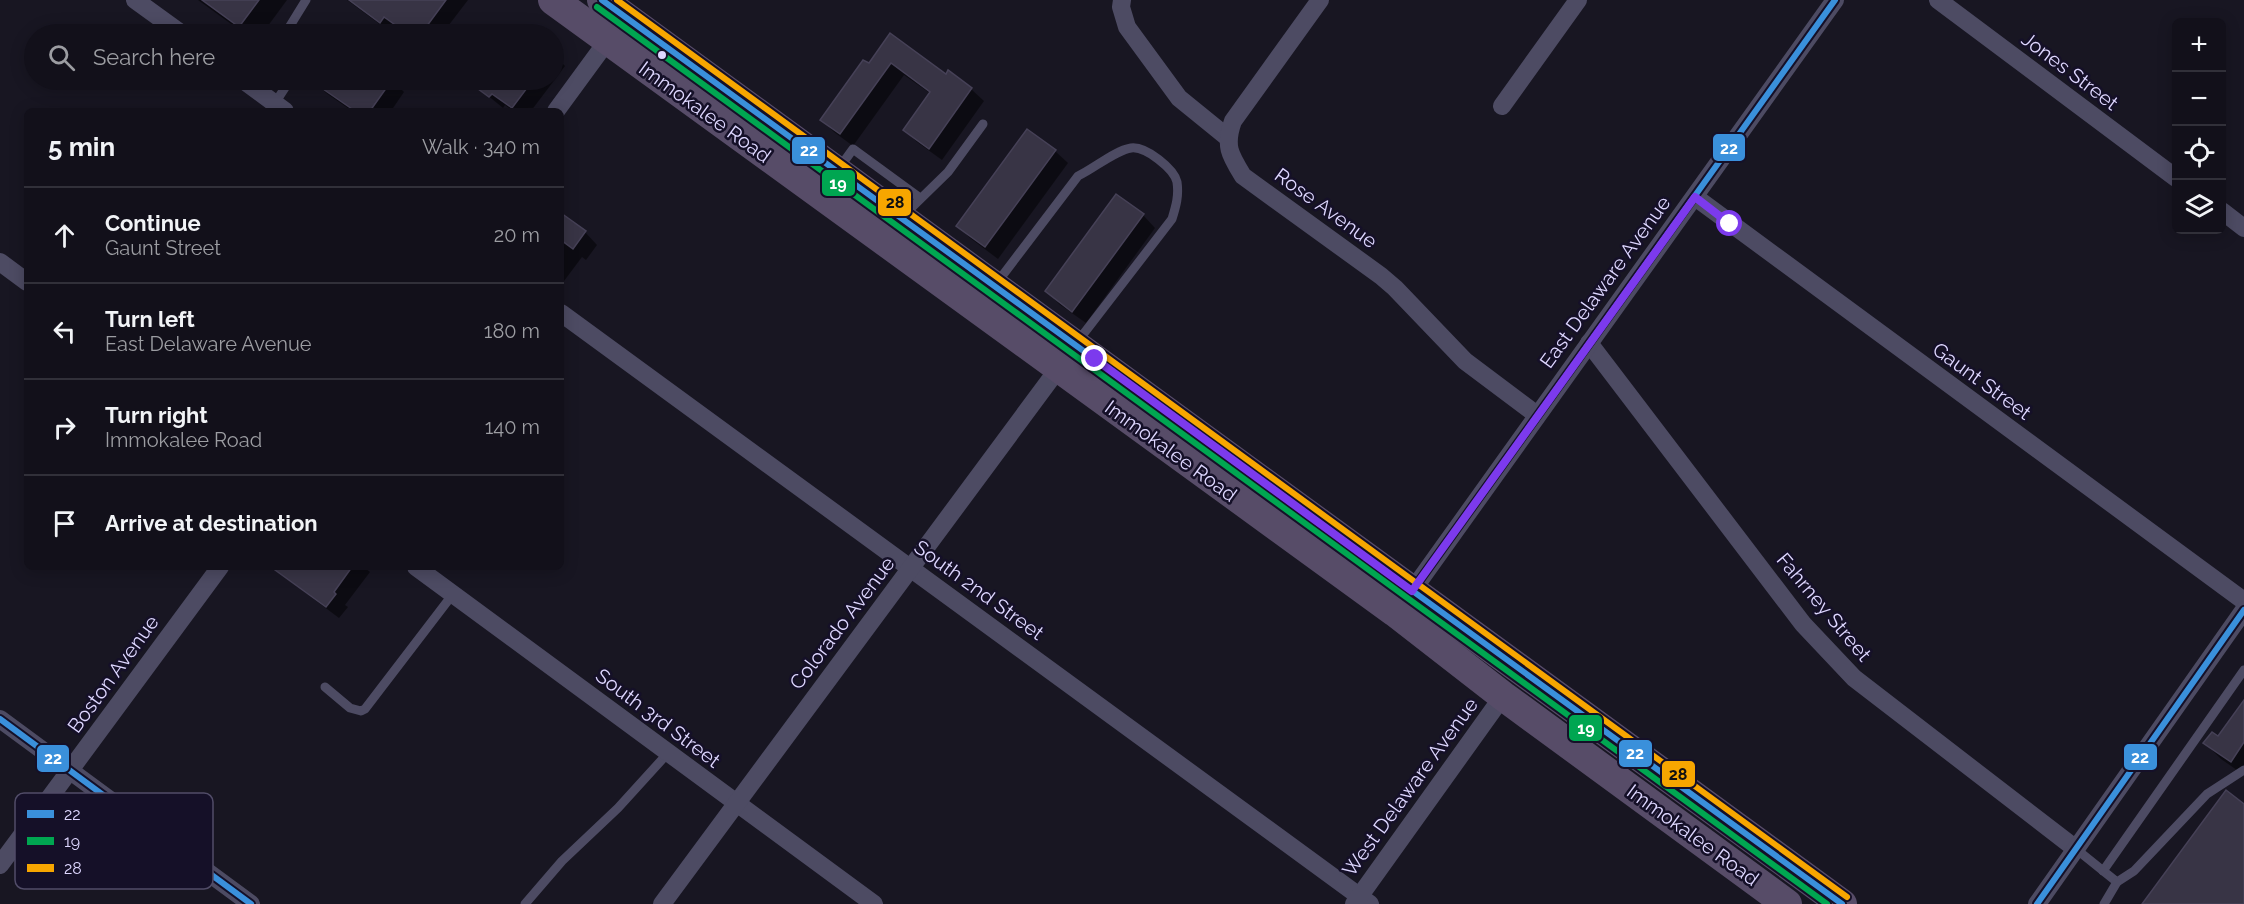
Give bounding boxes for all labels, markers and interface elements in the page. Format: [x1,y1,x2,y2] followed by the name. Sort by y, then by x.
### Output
[2172,18,2226,234] map controls
[2172,18,2226,72] button: +
[24,24,564,90] search box
[2017,27,2123,115] street label: Jones Street
[45,41,78,74] icon: search
[93,44,215,70] text: Search here
[656,49,668,61] unlabelled marker
[634,56,776,168] street label: Immokalee Road
[2172,72,2226,126] button: −
[2172,126,2226,180] button: locate
[48,132,115,162] text: 5 min
[1712,133,1746,162] line badge: 22
[422,135,540,159] text: Walk · 340 m
[791,136,826,165] line badge: 22
[1720,139,1738,158] text: 22
[800,141,818,160] text: 22
[1270,163,1382,253] street label: Rose Avenue
[821,169,856,197] line badge: 19
[829,174,847,193] text: 19
[2172,180,2226,234] button: layers
[877,188,912,217] line badge: 28
[1535,191,1676,373] street label: East Delaware Avenue
[886,193,904,212] text: 28
[105,210,201,236] text: Continue
[1716,210,1742,236] route start
[48,219,81,252] icon: ahead
[494,223,540,247] text: 20 m
[105,236,221,260] text: Gaunt Street
[105,306,195,332] text: Turn left
[48,315,81,348] icon: left
[484,319,540,343] text: 180 m
[105,332,312,356] text: East Delaware Avenue
[1928,337,2036,425] street label: Gaunt Street
[1081,345,1107,371] route end
[1100,395,1242,507] street label: Immokalee Road
[105,402,208,428] text: Turn right
[48,411,81,444] icon: right
[485,415,540,439] text: 140 m
[105,428,262,452] text: Immokalee Road
[48,507,81,540] icon: arrive
[105,510,318,536] text: Arrive at destination
[909,535,1049,645] street label: South 2nd Street
[1772,548,1876,666] street label: Fahrney Street
[784,552,900,694] street label: Colorado Avenue
[62,610,164,738] street label: Boston Avenue
[591,663,725,773] street label: South 3rd Street
[1337,693,1483,881] street label: West Delaware Avenue
[1568,714,1603,742] line badge: 19
[1577,719,1595,738] text: 19
[1618,739,1653,768] line badge: 22
[2123,743,2158,771] line badge: 22
[36,744,70,773] line badge: 22
[1626,744,1644,763] text: 22
[2131,748,2149,767] text: 22
[44,749,62,768] text: 22
[1661,760,1696,788] line badge: 28
[1669,765,1687,784] text: 28
[1622,779,1764,891] street label: Immokalee Road
[15,793,213,889] legend
[64,805,81,824] text: 22
[64,832,80,851] text: 19
[64,859,82,878] text: 28

